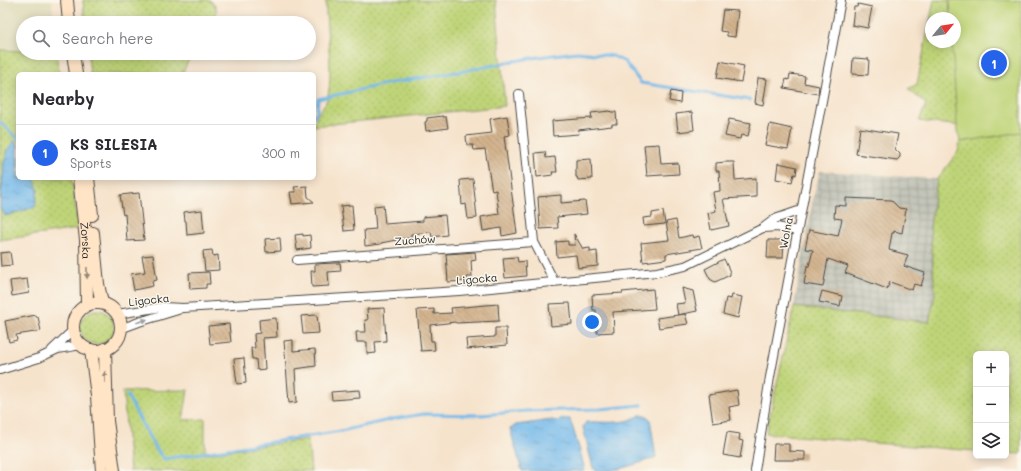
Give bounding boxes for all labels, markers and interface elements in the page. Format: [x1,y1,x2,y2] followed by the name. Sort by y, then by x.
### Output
[925,12,961,48] north arrow
[16,16,316,60] search box
[30,27,52,49] icon: search
[62,28,153,48] text: Search here
[981,48,1007,78] pin: 1
[32,87,94,109] text: Nearby
[70,134,158,154] text: KS SILESIA
[42,144,48,161] text: 1
[262,144,300,161] text: 300 m
[70,154,112,171] text: Sports
[775,216,796,250] street label: Wolna
[77,221,94,260] street label: Żorska
[394,231,436,248] street label: Zuchów
[84,267,90,280] one-way arrow
[456,269,498,288] street label: Ligocka
[128,290,170,309] street label: Ligocka
[582,312,602,332] your location
[137,318,149,324] one-way arrow
[973,351,1009,459] map controls
[973,351,1009,387] button: +
[102,370,108,383] one-way arrow
[973,387,1009,423] button: −
[973,423,1009,459] button: layers

